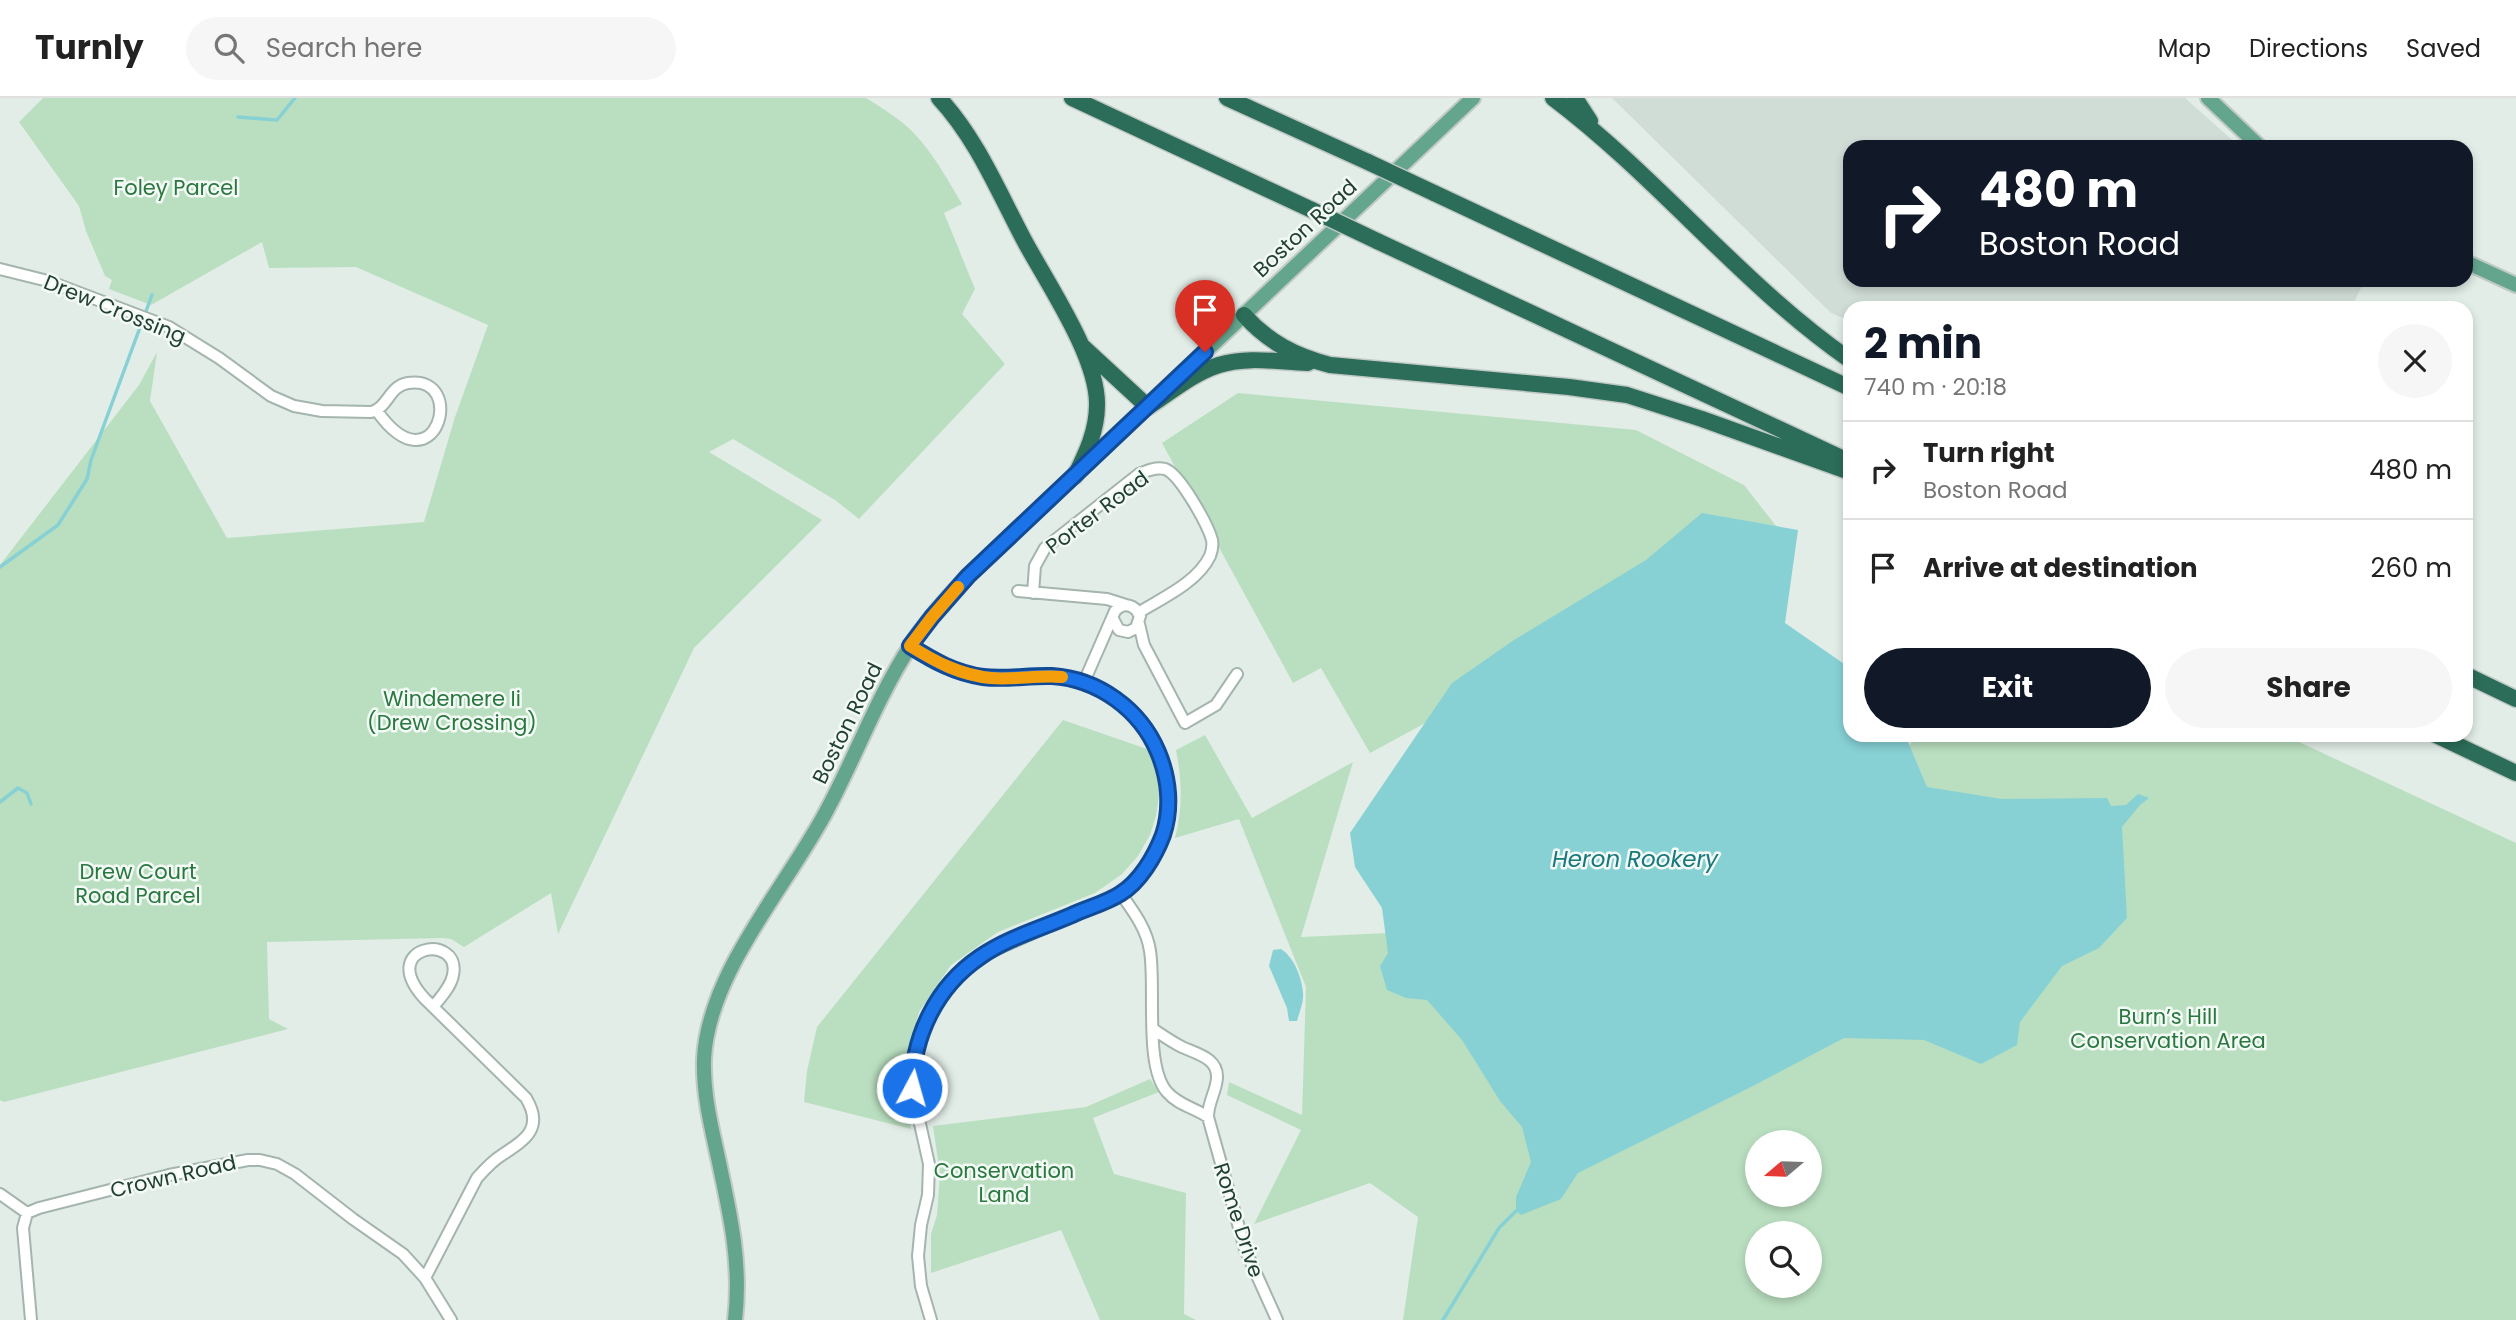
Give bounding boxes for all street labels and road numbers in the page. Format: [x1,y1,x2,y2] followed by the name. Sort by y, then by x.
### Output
[1247,172,1363,284] street label: Boston Road
[40,267,190,351] street label: Drew Crossing
[1040,464,1154,560] street label: Porter Road
[805,657,889,789] street label: Boston Road
[107,1147,239,1205] street label: Crown Road
[1207,1159,1271,1281] street label: Rome Drive

